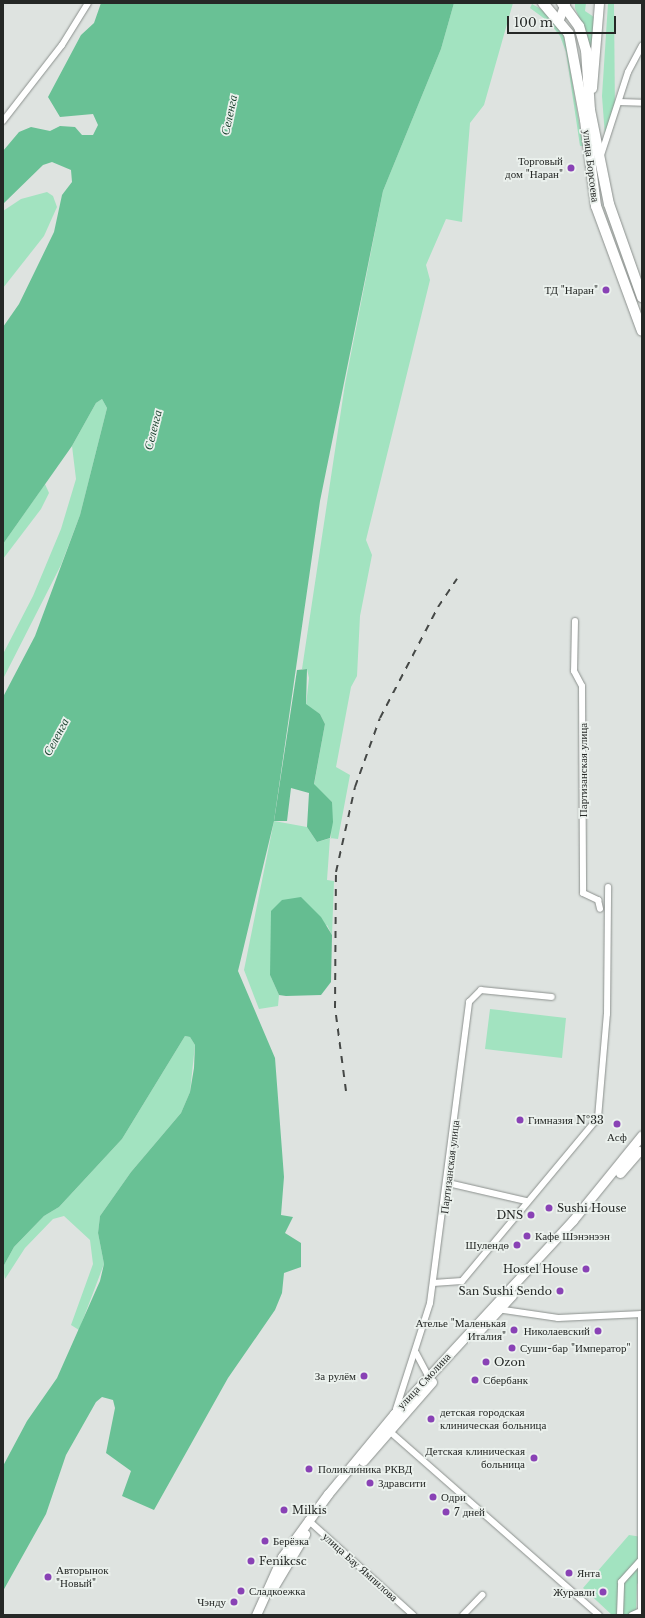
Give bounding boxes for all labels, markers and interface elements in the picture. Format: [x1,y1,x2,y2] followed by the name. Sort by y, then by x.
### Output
[509,8,618,34] scale bar
[514,15,553,30] text: 100 m
[218,94,240,136] water label: Селенга
[580,129,602,203] street label: улица Борсоева
[505,155,563,181] place label: Торговый дом "Наран"
[566,163,576,173] marker: Торговый дом "Наран"
[544,283,598,297] place label: ТД "Наран"
[601,285,611,295] marker: ТД "Наран"
[141,409,165,451] water label: Селенга
[40,716,72,758] water label: Селенга
[576,723,590,817] street label: Партизанская улица
[528,1113,604,1127] place label: Гимназия №33
[515,1115,525,1125] marker: Гимназия №33
[438,1119,462,1215] street label: Партизанская улица
[612,1119,622,1129] marker: Асф
[607,1130,627,1144] place label: Асф
[557,1201,627,1215] place label: Sushi House
[544,1203,554,1213] marker: Sushi House
[496,1208,523,1222] place label: DNS
[526,1210,536,1220] marker: DNS
[535,1229,610,1243] place label: Кафе Шэнэнээн
[522,1231,532,1241] marker: Кафе Шэнэнээн
[466,1238,509,1252] place label: Шулендө
[512,1240,522,1250] marker: Шулендө
[503,1262,578,1276] place label: Hostel House
[581,1264,591,1274] marker: Hostel House
[459,1284,552,1298] place label: San Sushi Sendo
[555,1286,565,1296] marker: San Sushi Sendo
[415,1317,506,1343] place label: Ателье "Маленькая Италия"
[524,1324,590,1338] place label: Николаевский
[509,1325,519,1335] marker: Ателье "Маленькая Италия"
[593,1326,603,1336] marker: Николаевский
[520,1341,631,1355] place label: Суши-бар "Император"
[507,1343,517,1353] marker: Суши-бар "Император"
[395,1350,453,1412] street label: улица Смолина
[494,1355,525,1369] place label: Ozon
[481,1357,491,1367] marker: Ozon
[315,1369,356,1383] place label: За рулём
[359,1371,369,1381] marker: За рулём
[483,1373,528,1387] place label: Сбербанк
[470,1375,480,1385] marker: Сбербанк
[440,1406,546,1432] place label: детская городская клиническая больница
[425,1413,437,1425] marker: детская городская клиническая больница
[425,1445,525,1471] place label: Детская клиническая больница
[528,1452,540,1464] marker: Детская клиническая больница
[318,1462,412,1476] place label: Поликлиника РКВД
[303,1463,315,1475] marker: Поликлиника РКВД
[378,1476,426,1490] place label: Здравсити
[365,1478,375,1488] marker: Здравсити
[441,1490,466,1504] place label: Одри
[428,1492,438,1502] marker: Одри
[292,1503,327,1517] place label: Milkis
[279,1505,289,1515] marker: Milkis
[454,1505,485,1519] place label: 7 дней
[441,1507,451,1517] marker: 7 дней
[320,1530,400,1604] street label: улица Бау Ямпилова
[273,1534,309,1548] place label: Берёзка
[260,1536,270,1546] marker: Берёзка
[259,1554,307,1568] place label: Fenikcsc
[246,1556,256,1566] marker: Fenikcsc
[56,1564,109,1590] place label: Авторынок "Новый"
[577,1566,600,1580] place label: Янта
[564,1568,574,1578] marker: Янта
[43,1572,53,1582] marker: Авторынок "Новый"
[249,1584,305,1598] place label: Сладкоежка
[553,1585,595,1599] place label: Журавли
[236,1586,246,1596] marker: Сладкоежка
[598,1587,608,1597] marker: Журавли
[197,1595,226,1609] place label: Чэнду
[229,1597,239,1607] marker: Чэнду

